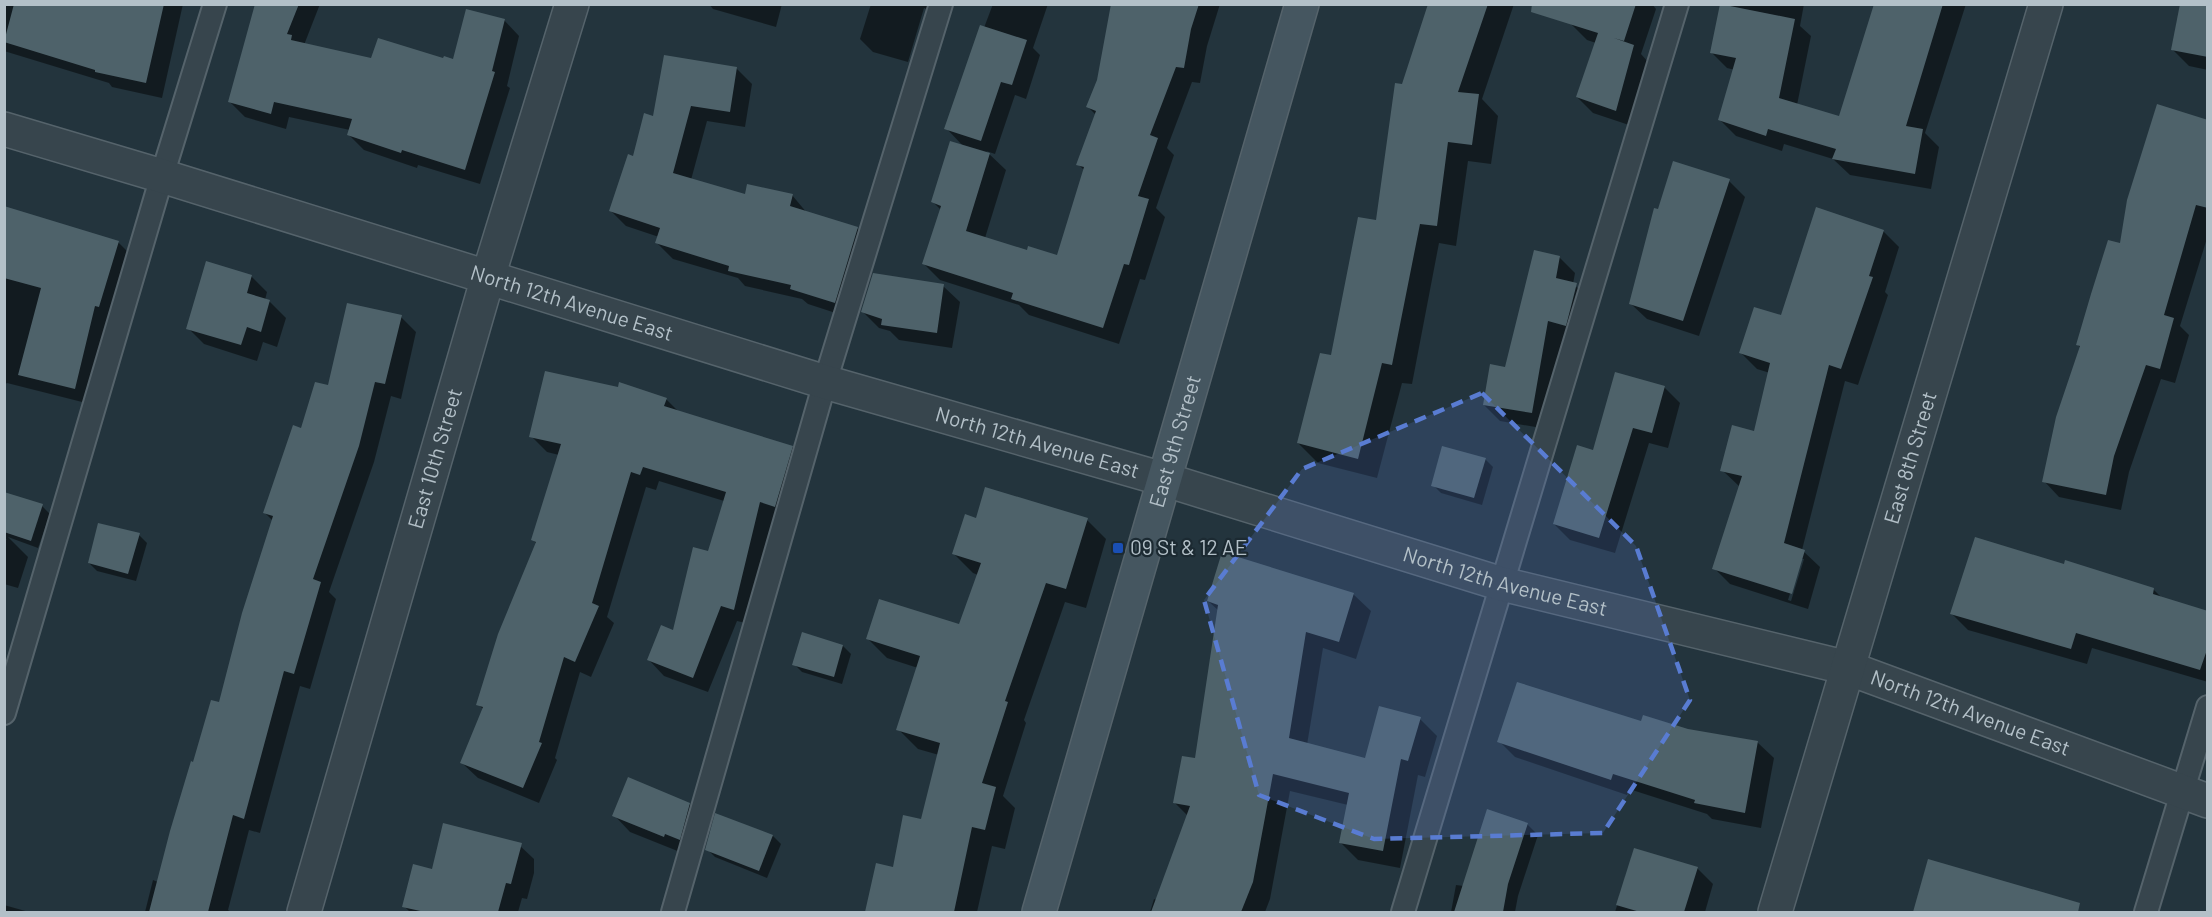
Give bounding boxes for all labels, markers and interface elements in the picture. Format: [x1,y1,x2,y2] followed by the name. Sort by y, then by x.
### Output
[468,259,677,345] street label: North 12th Avenue East
[1143,372,1205,510] street label: East 9th Street
[402,385,466,531] street label: East 10th Street
[1878,388,1941,527] street label: East 8th Street
[933,400,1143,483] street label: North 12th Avenue East
[1130,534,1247,559] place label: 09 St & 12 AE
[1400,540,1610,620] street label: North 12th Avenue East
[1111,541,1125,555] marker: 09 St & 12 AE
[1868,663,2074,760] street label: North 12th Avenue East

